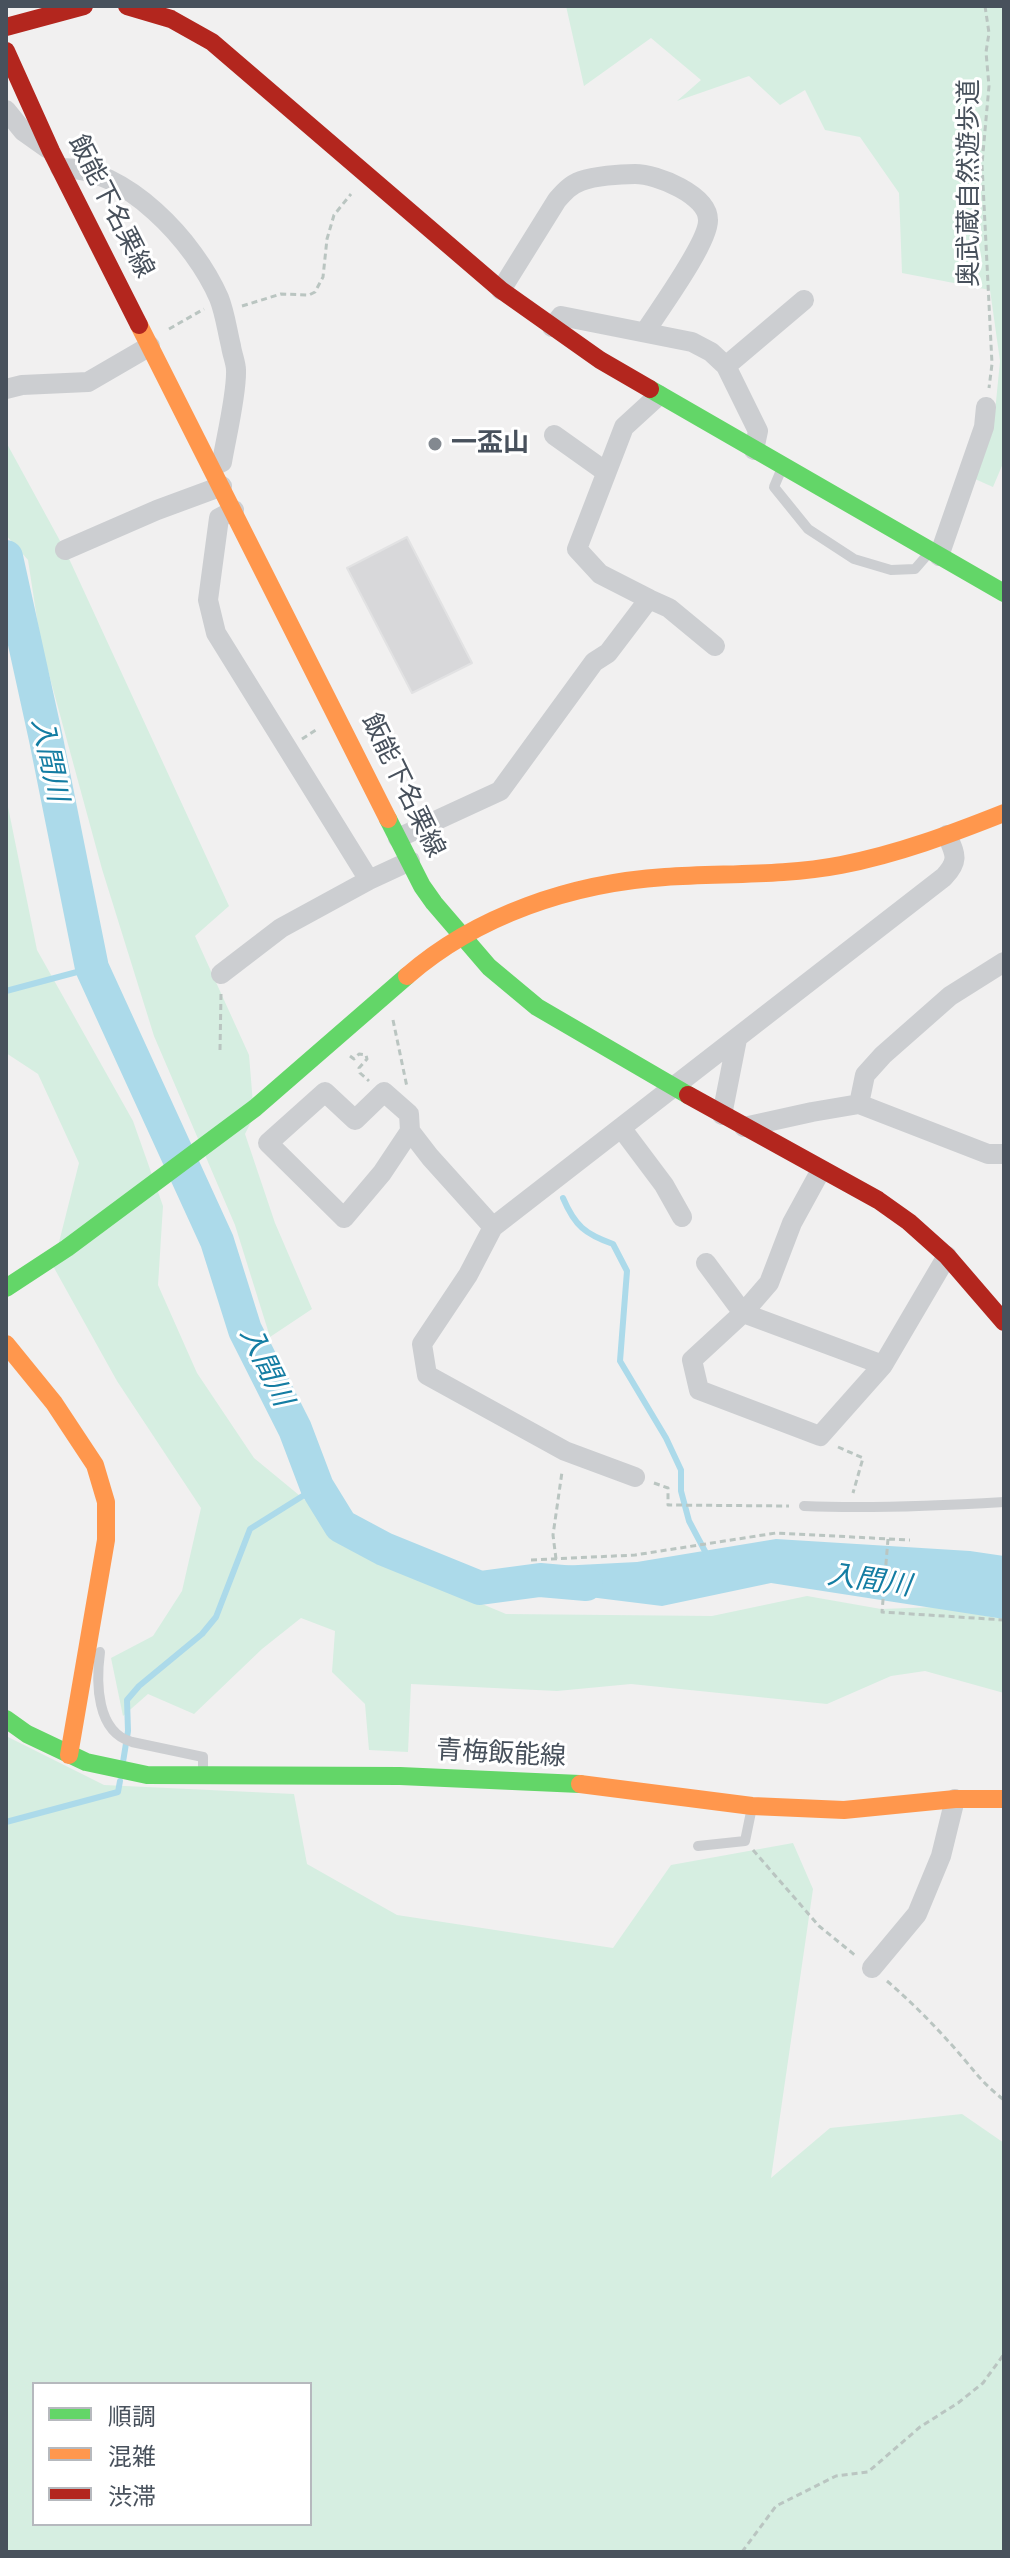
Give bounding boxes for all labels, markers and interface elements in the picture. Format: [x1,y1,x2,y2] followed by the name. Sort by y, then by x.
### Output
[954,79,986,287] street label: 奥武蔵自然遊歩道
[61,130,159,284] street label: 飯能下名栗線
[451,428,529,460] place label: 一盃山
[426,435,444,453] marker: 一盃山
[354,709,450,863] street label: 飯能下名栗線
[23,715,73,805] water label: 入間川
[231,1322,299,1412] water label: 入間川
[825,1560,913,1604] water label: 入間川
[435,1736,567,1774] street label: 青梅飯能線
[32,2382,312,2526] legend
[108,2403,156,2431] text: 順調
[108,2443,156,2471] text: 混雑
[108,2483,156,2511] text: 渋滞

